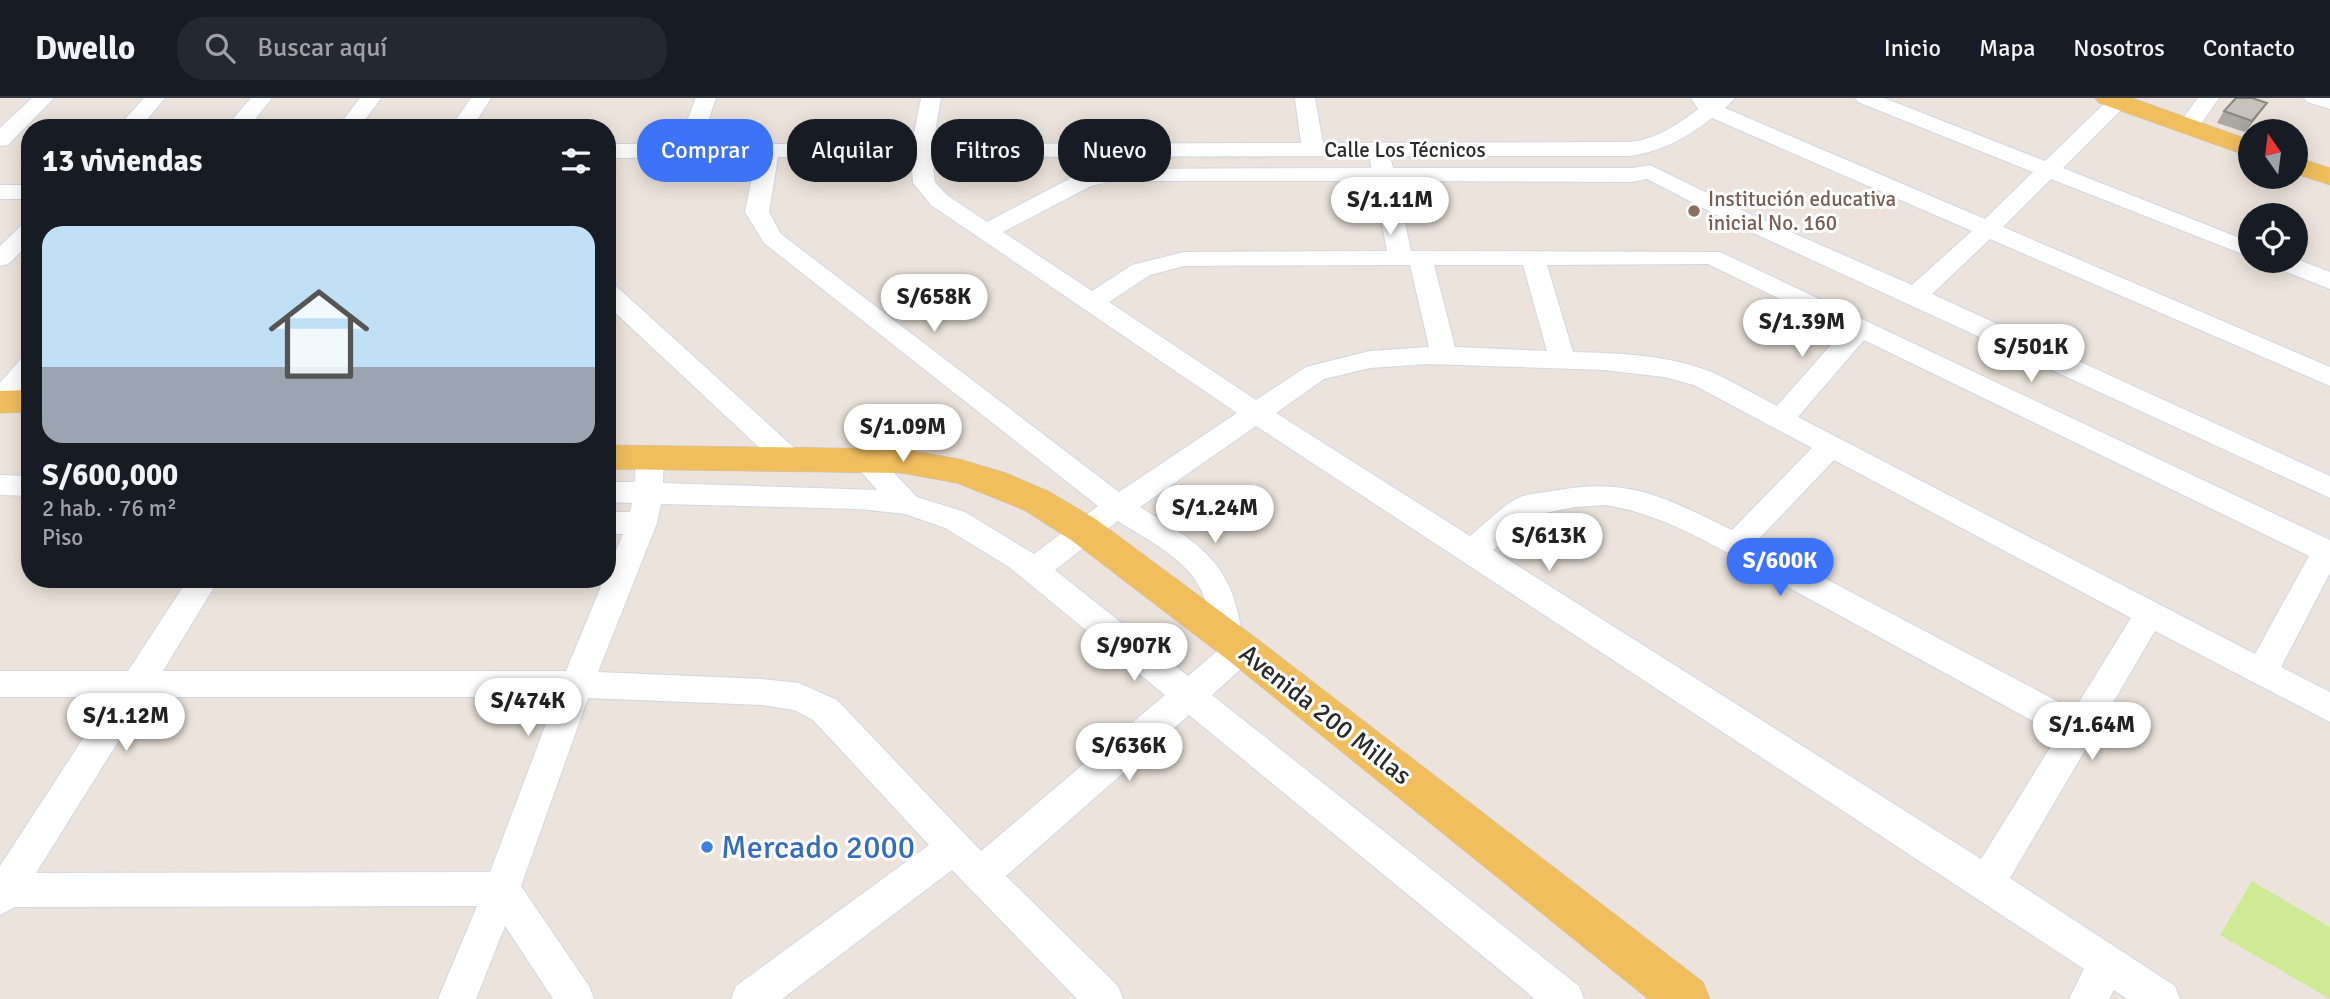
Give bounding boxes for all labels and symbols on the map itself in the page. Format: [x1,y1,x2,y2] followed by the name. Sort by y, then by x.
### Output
[2238,119,2308,189] north arrow
[1324,137,1486,163] street label: Calle Los Técnicos
[1325,178,1455,237] pin: S/1.11M
[1708,186,1896,236] place label: Institución educativa inicial No. 160
[1686,203,1702,219] marker: Institución educativa inicial No. 160
[877,274,991,334] pin: S/658K
[1737,300,1867,359] pin: S/1.39M
[1974,324,2088,384] pin: S/501K
[838,404,968,464] pin: S/1.09M
[1150,486,1280,545] pin: S/1.24M
[1492,514,1606,573] pin: S/613K
[1723,538,1837,598] pin: S/600K
[1077,624,1191,683] pin: S/907K
[1233,638,1417,792] street label: Avenida 200 Millas
[471,678,585,738] pin: S/474K
[61,694,191,753] pin: S/1.12M
[2027,702,2157,762] pin: S/1.64M
[1072,724,1186,783] pin: S/636K
[721,828,915,867] place label: Mercado 2000
[699,839,715,855] marker: Mercado 2000

